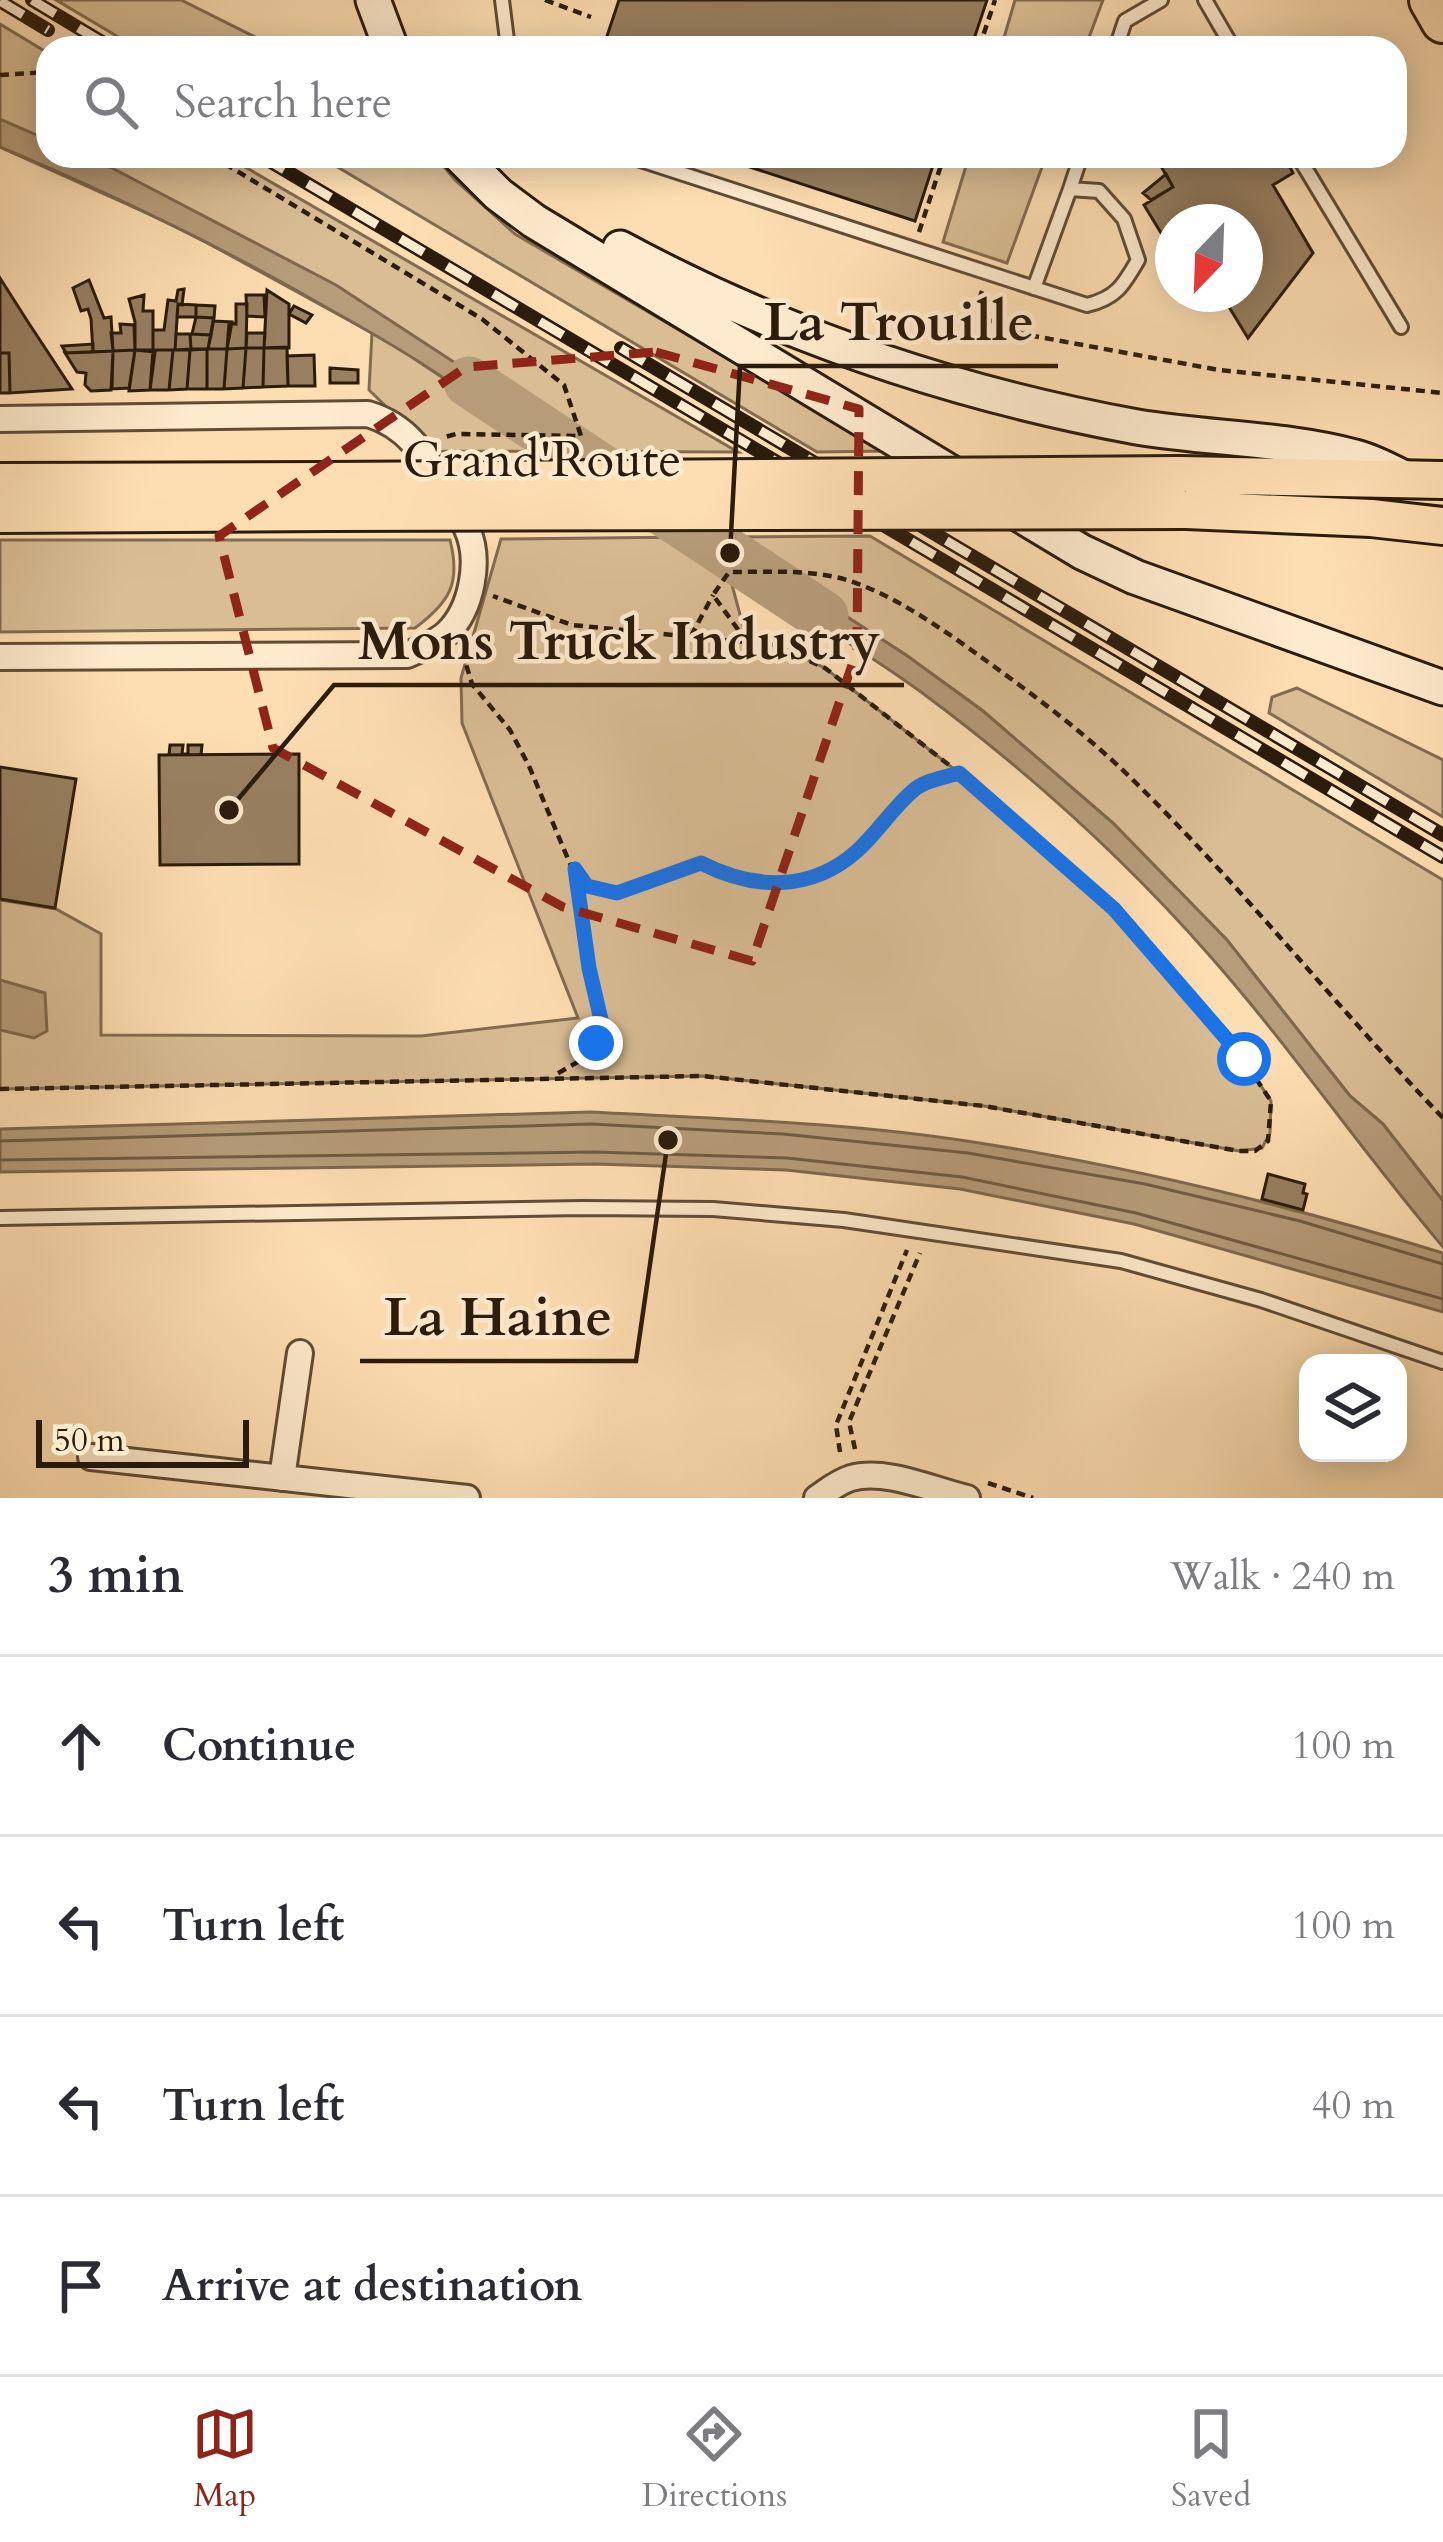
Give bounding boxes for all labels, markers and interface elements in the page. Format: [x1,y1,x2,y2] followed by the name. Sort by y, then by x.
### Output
[36,36,1407,168] search box
[78,69,144,135] icon: search
[174,72,392,133] text: Search here
[1155,204,1263,312] north arrow
[740,276,1058,366] callout: La Trouille
[764,287,1034,360] text: La Trouille
[403,425,681,495] street label: Grand'Route
[334,595,904,685] callout: Mons Truck Industry
[358,606,881,679] text: Mons Truck Industry
[569,1016,623,1070] route end
[1217,1032,1271,1086] route start
[360,1271,636,1361] callout: La Haine
[384,1282,612,1355] text: La Haine
[1299,1354,1407,1462] map controls
[1299,1354,1407,1462] button: layers
[36,1414,249,1467] scale bar
[54,1418,125,1463] text: 50 m
[48,1541,184,1611] text: 3 min
[1170,1550,1395,1603] text: Walk · 240 m
[48,1713,114,1779] icon: ahead
[162,1715,356,1776] text: Continue
[1292,1719,1395,1772] text: 100 m
[48,1893,114,1959] icon: left
[162,1895,344,1956] text: Turn left
[1292,1899,1395,1952] text: 100 m
[48,2073,114,2139] icon: left
[162,2075,344,2136] text: Turn left
[1312,2079,1395,2132] text: 40 m
[48,2253,114,2319] icon: arrive
[162,2255,582,2316] text: Arrive at destination
[192,2401,258,2518] tab: Map
[642,2401,787,2518] tab: Directions
[1171,2401,1251,2518] tab: Saved

